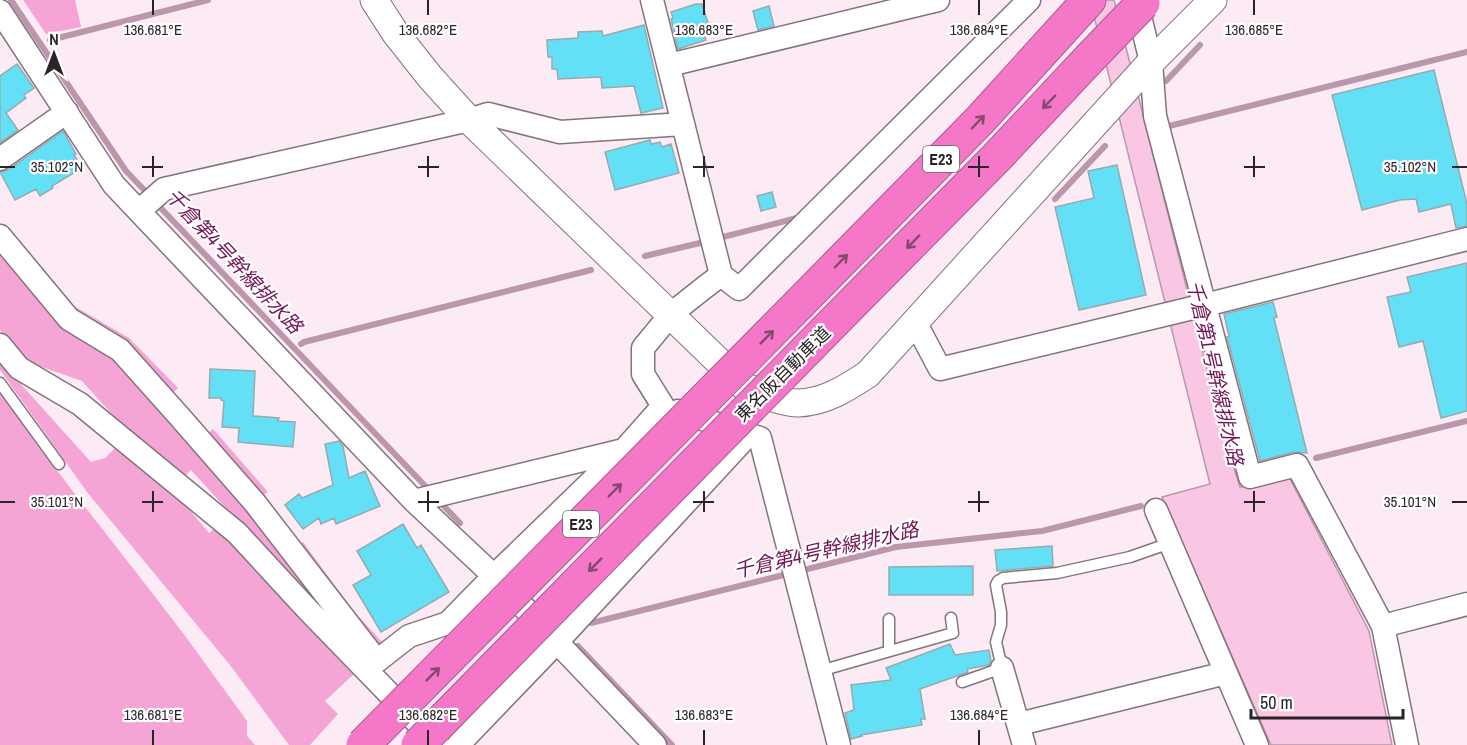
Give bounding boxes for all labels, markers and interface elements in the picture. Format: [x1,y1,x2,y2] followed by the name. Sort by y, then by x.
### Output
[124,19,182,40] text: 136.681°E
[399,19,457,40] text: 136.682°E
[675,19,733,40] text: 136.683°E
[950,19,1008,40] text: 136.684°E
[1225,19,1283,40] text: 136.685°E
[24,24,84,84] north arrow
[49,28,59,50] text: N
[1041,94,1056,109] one-way arrow
[970,114,985,129] one-way arrow
[923,146,959,172] road number: E23
[31,156,83,177] text: 35.102°N
[1384,156,1436,177] text: 35.102°N
[160,182,310,340] water label: 千倉第4号幹線排水路
[906,234,920,249] one-way arrow
[834,254,849,269] one-way arrow
[1181,278,1250,470] water label: 千倉第1号幹線排水路
[729,320,836,427] street label: 東名阪自動車道
[759,329,774,344] one-way arrow
[607,483,622,498] one-way arrow
[31,491,83,512] text: 35.101°N
[1384,491,1436,512] text: 35.101°N
[563,511,599,537] road number: E23
[731,515,923,584] water label: 千倉第4号幹線排水路
[587,558,602,573] one-way arrow
[426,666,441,681] one-way arrow
[1251,682,1402,720] scale bar
[1260,690,1293,715] text: 50 m
[124,704,182,725] text: 136.681°E
[399,704,457,725] text: 136.682°E
[675,704,733,725] text: 136.683°E
[950,704,1008,725] text: 136.684°E

